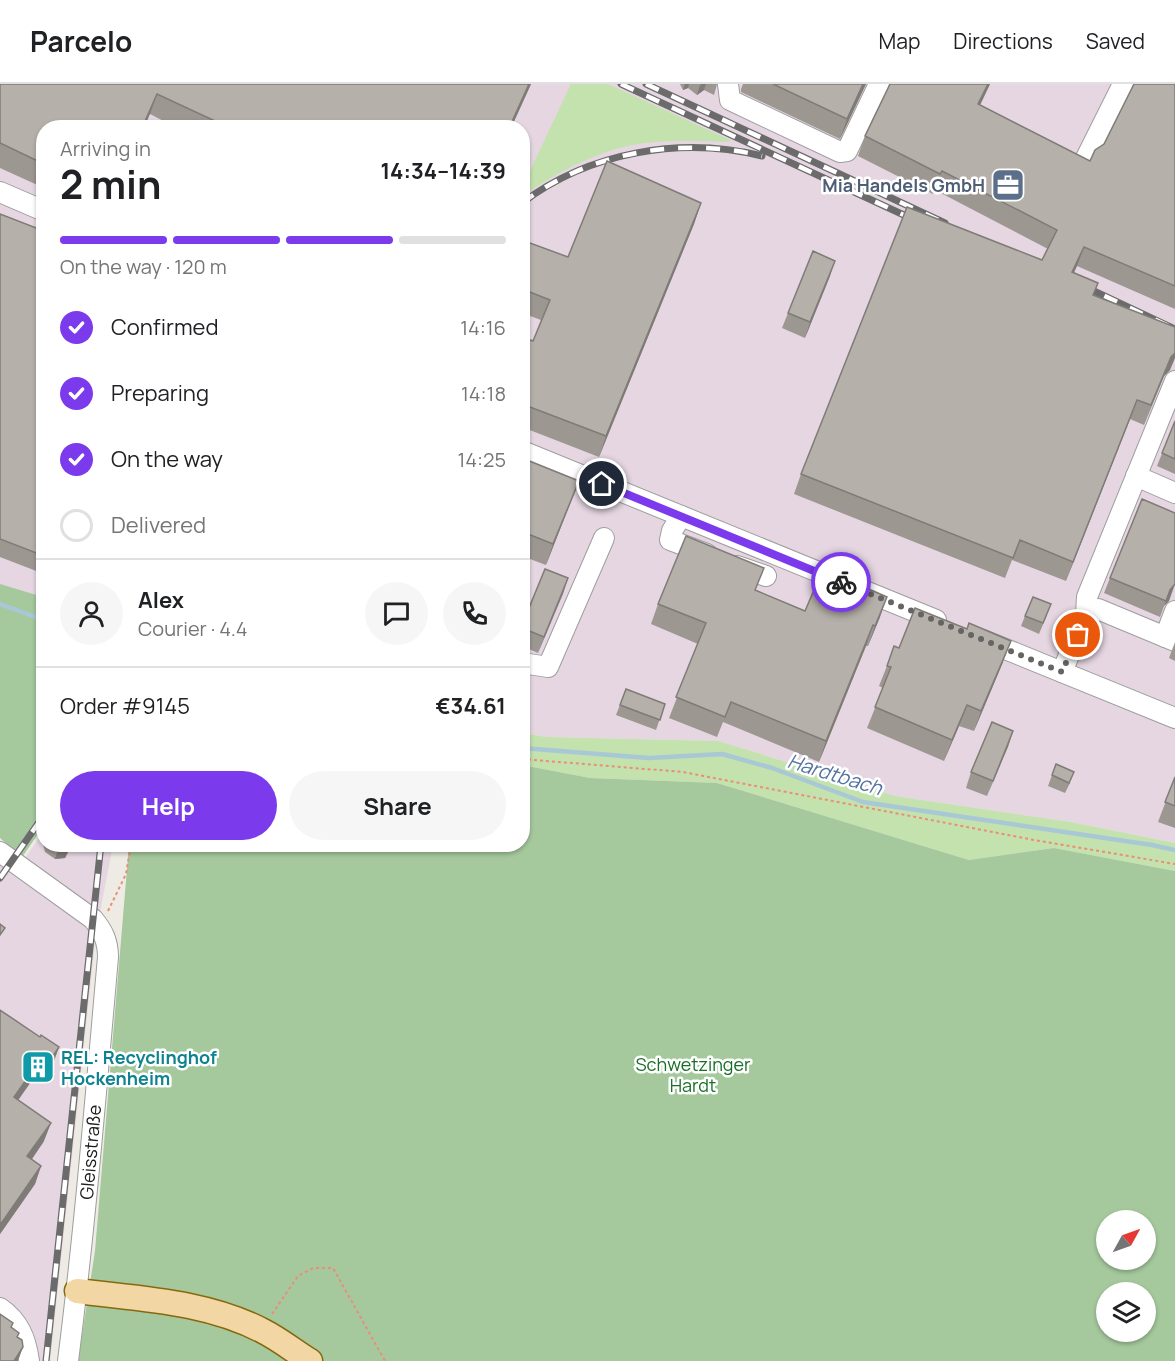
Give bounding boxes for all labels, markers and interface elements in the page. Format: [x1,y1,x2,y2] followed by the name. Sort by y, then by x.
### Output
[30,22,132,60] text: Parcelo
[879,27,920,55] text: Map
[953,27,1053,55] text: Directions
[1086,27,1145,55] text: Saved
[60,135,151,162] text: Arriving in
[380,156,506,186] text: 14:34–14:39
[60,157,161,211] text: 2 min
[990,167,1026,203] office icon: Mia Handels GmbH
[822,173,985,197] place label: Mia Handels GmbH
[60,253,227,280] text: On the way · 120 m
[60,311,93,344] icon: check
[111,312,219,342] text: Confirmed
[460,314,506,341] text: 14:16
[60,377,93,410] icon: check
[111,378,209,408] text: Preparing
[461,380,506,407] text: 14:18
[60,443,93,476] icon: check
[111,444,223,474] text: On the way
[457,446,506,473] text: 14:25
[576,458,627,509] pin
[585,467,618,500] icon: home
[111,510,206,540] text: Delivered
[811,552,871,612] courier
[825,566,858,599] icon: bike
[60,582,123,645] button: person
[365,582,428,645] button: chat
[443,582,506,645] button: phone
[138,585,184,615] text: Alex
[1052,609,1103,660] pin
[138,615,248,642] text: Courier · 4.4
[1061,618,1094,651] icon: bag
[60,691,190,721] text: Order #9145
[436,691,506,721] text: €34.61
[784,747,887,801] water label: Hardtbach
[60,771,277,840] button: Help
[289,771,506,840] button: Share
[61,1045,217,1090] place label: REL: Recyclinghof Hockenheim
[20,1049,56,1085] building icon: REL: Recyclinghof Hockenheim
[635,1052,751,1097] park label: Schwetzinger Hardt
[74,1104,106,1200] street label: Gleisstraße
[1096,1210,1156,1270] north arrow
[1096,1210,1156,1342] map controls
[1096,1282,1156,1342] button: layers

